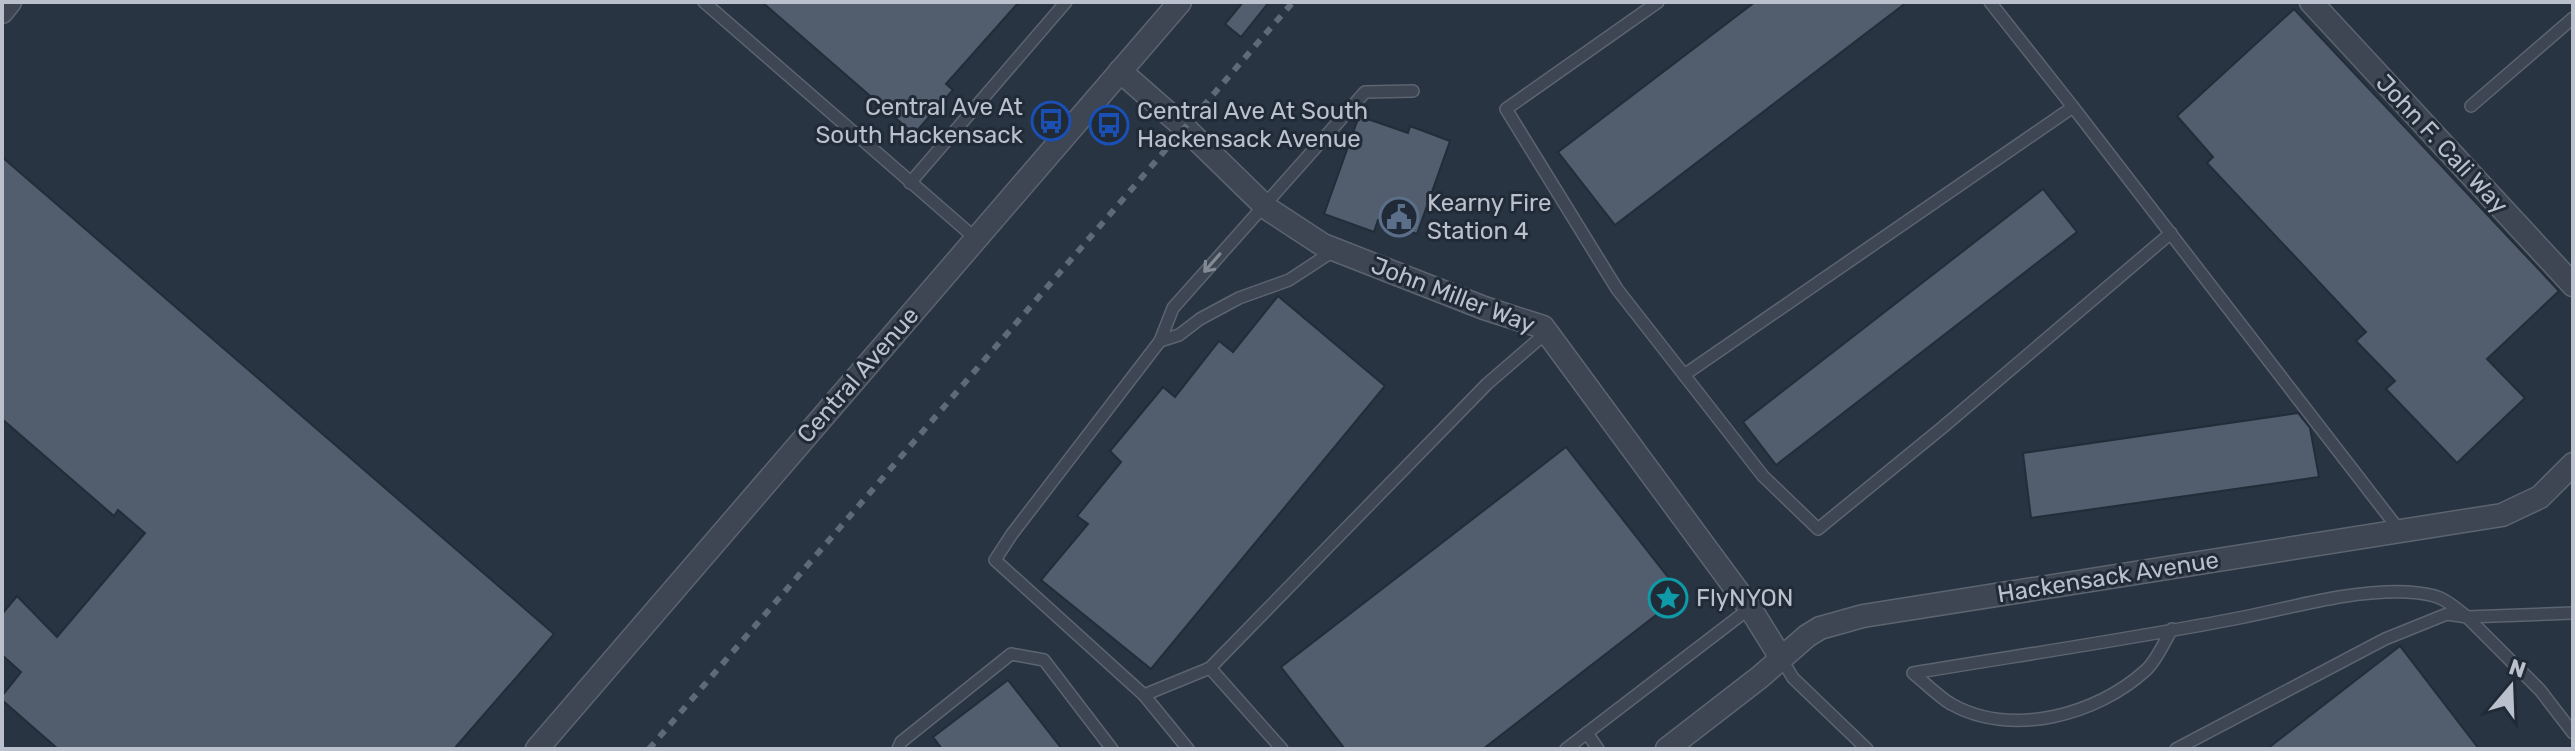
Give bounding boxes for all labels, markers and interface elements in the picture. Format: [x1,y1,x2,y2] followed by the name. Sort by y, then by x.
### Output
[2370,69,2514,219] street label: John F. Cali Way
[815,93,1024,149] place label: Central Ave At South Hackensack
[1137,97,1368,153] place label: Central Ave At South Hackensack Avenue
[1030,100,1072,142] bus stop icon: Central Ave At South Hackensack
[1088,104,1130,146] bus stop icon: Central Ave At South Hackensack Avenue
[1427,189,1551,245] place label: Kearny Fire Station 4
[1378,196,1420,238] public building icon: Kearny Fire Station 4
[1367,251,1539,339] street label: John Miller Way
[1203,253,1221,273] one-way arrow
[792,301,924,449] street label: Central Avenue
[1995,546,2221,608] street label: Hackensack Avenue
[1647,577,1689,619] place icon: FlyNYON
[1696,584,1794,612] place label: FlyNYON
[2471,647,2551,727] north arrow
[2505,653,2529,684] text: N

